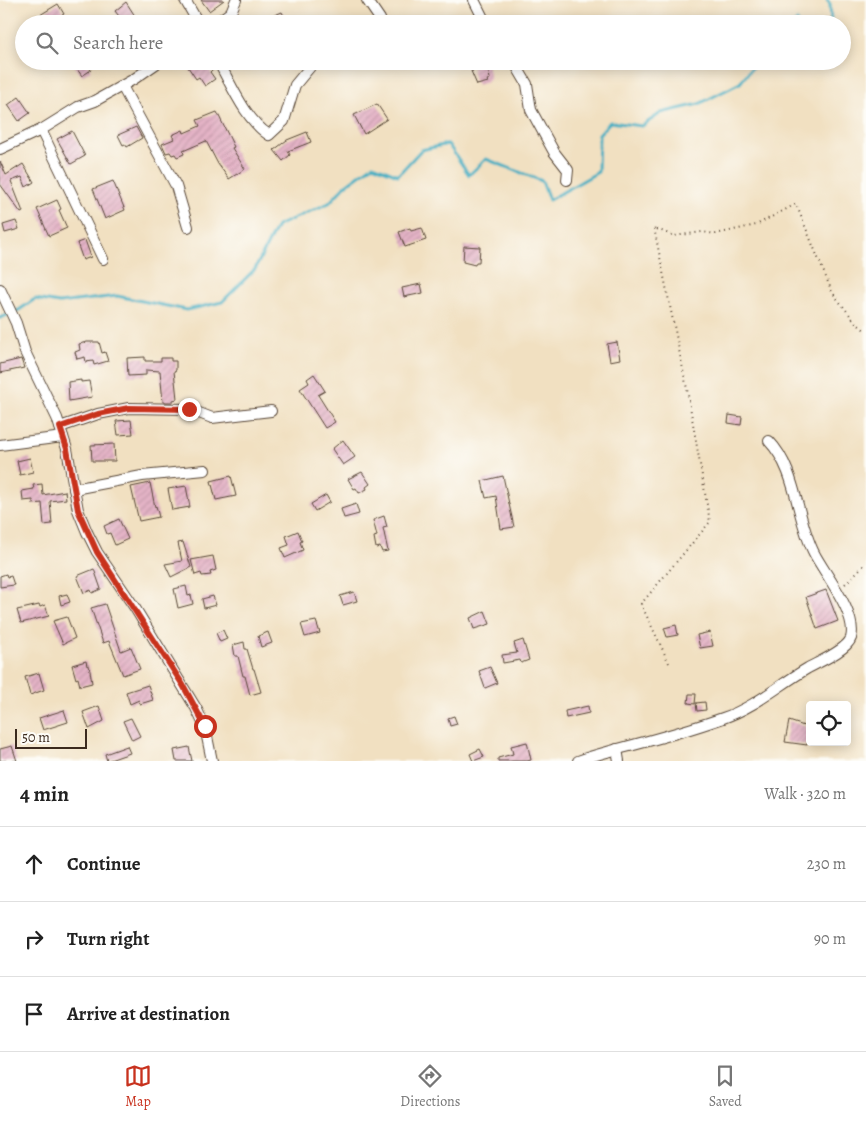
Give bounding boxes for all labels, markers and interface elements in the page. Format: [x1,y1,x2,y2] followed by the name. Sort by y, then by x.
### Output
[15,15,851,70] search box
[33,29,61,57] icon: search
[73,30,163,56] text: Search here
[178,398,201,421] route end
[806,701,851,746] map controls
[806,701,851,746] button: locate
[194,715,217,738] route start
[15,726,88,749] scale bar
[22,728,50,747] text: 50 m
[20,780,69,808] text: 4 min
[764,783,846,805] text: Walk · 320 m
[20,850,48,878] icon: ahead
[67,851,141,877] text: Continue
[807,853,846,875] text: 230 m
[20,925,48,953] icon: right
[67,926,149,952] text: Turn right
[814,928,846,950] text: 90 m
[20,1000,48,1028] icon: arrive
[67,1001,230,1027] text: Arrive at destination
[124,1062,152,1111] tab: Map
[400,1062,460,1111] tab: Directions
[709,1062,742,1111] tab: Saved

